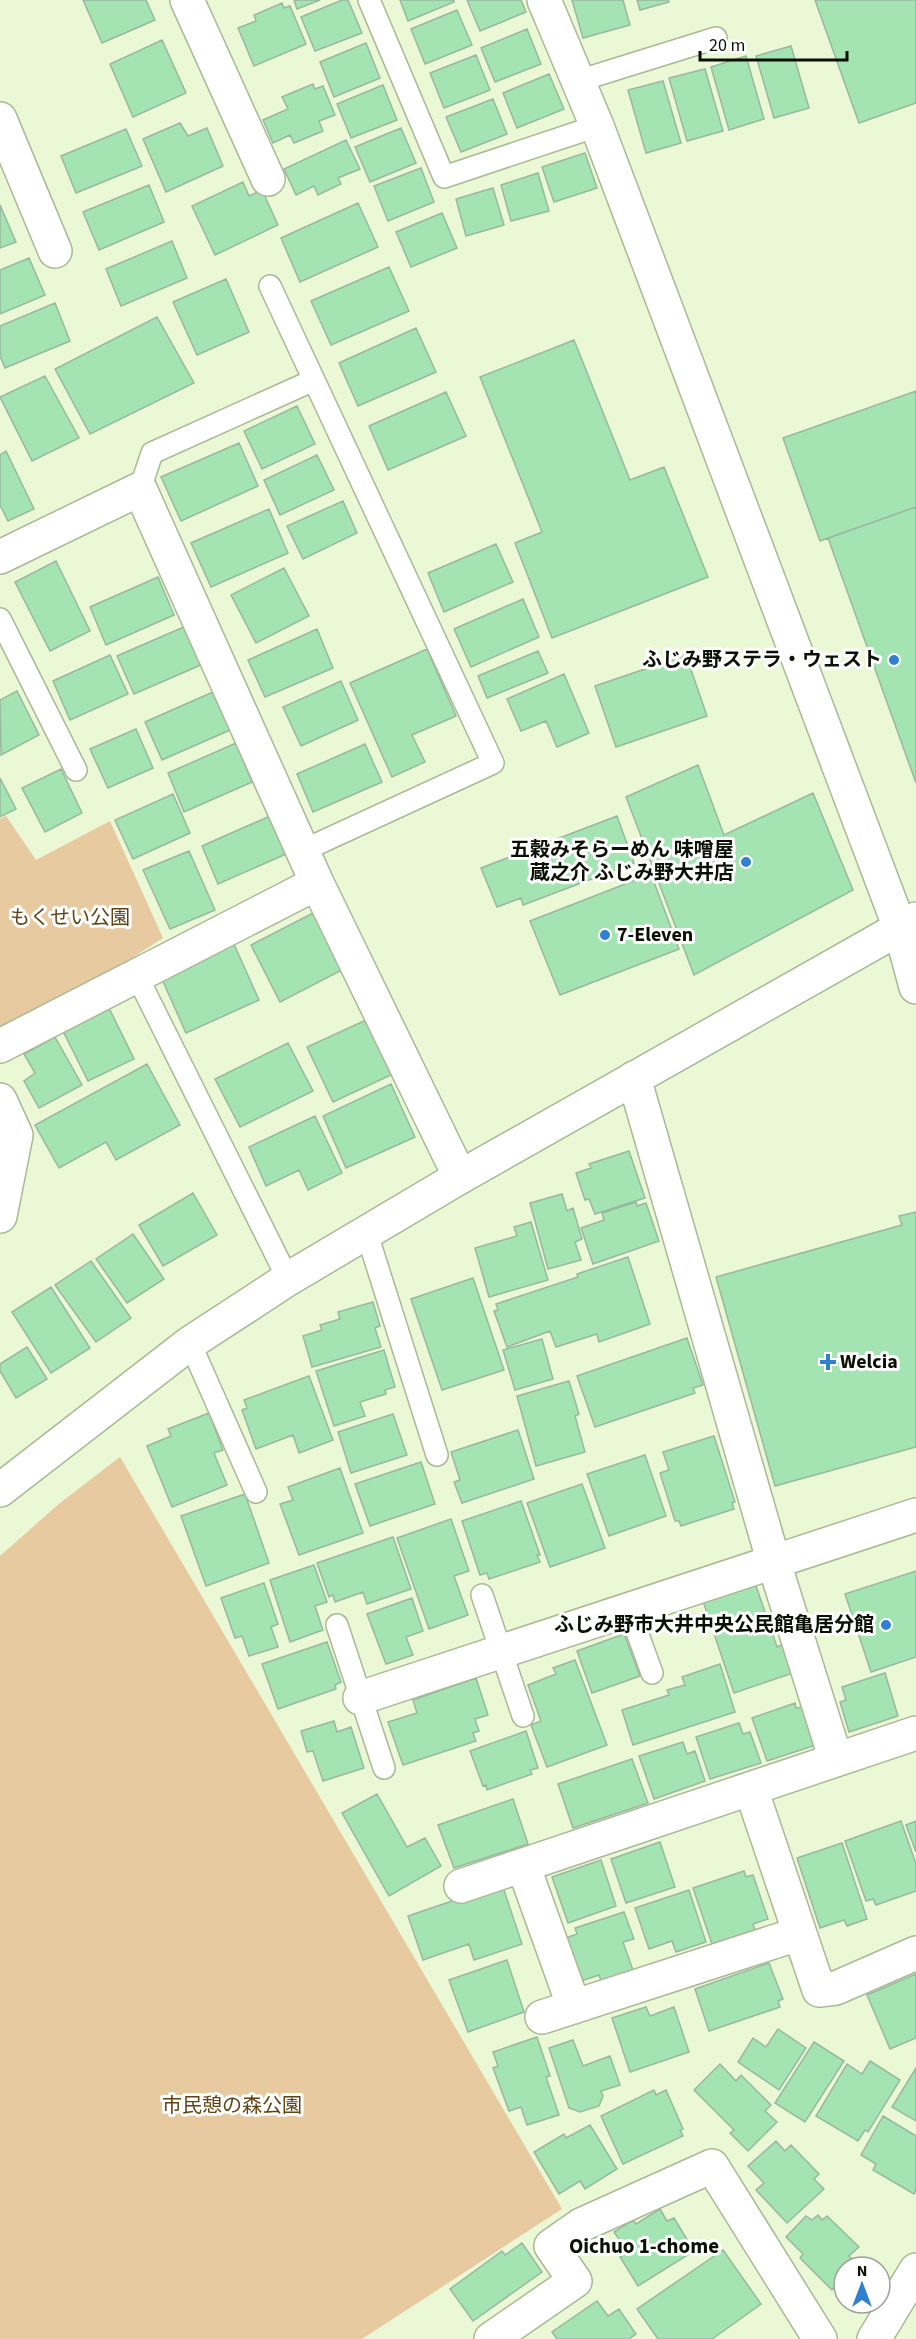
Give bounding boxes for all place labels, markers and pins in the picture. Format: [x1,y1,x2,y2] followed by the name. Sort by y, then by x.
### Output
[642,646,882,674] place label: ふじみ野ステラ・ウェスト
[887,653,901,667] marker: ふじみ野ステラ・ウェスト
[510,836,734,887] place label: 五穀みそらーめん 味噌屋 蔵之介 ふじみ野大井店
[739,855,753,869] marker: 五穀みそらーめん 味噌屋 蔵之介 ふじみ野大井店
[617,921,693,949] place label: 7-Eleven
[598,928,612,942] marker: 7-Eleven
[840,1348,898,1376] place label: Welcia
[821,1355,835,1369] marker: Welcia
[554,1611,874,1639] place label: ふじみ野市大井中央公民館亀居分館
[879,1618,893,1632] marker: ふじみ野市大井中央公民館亀居分館

